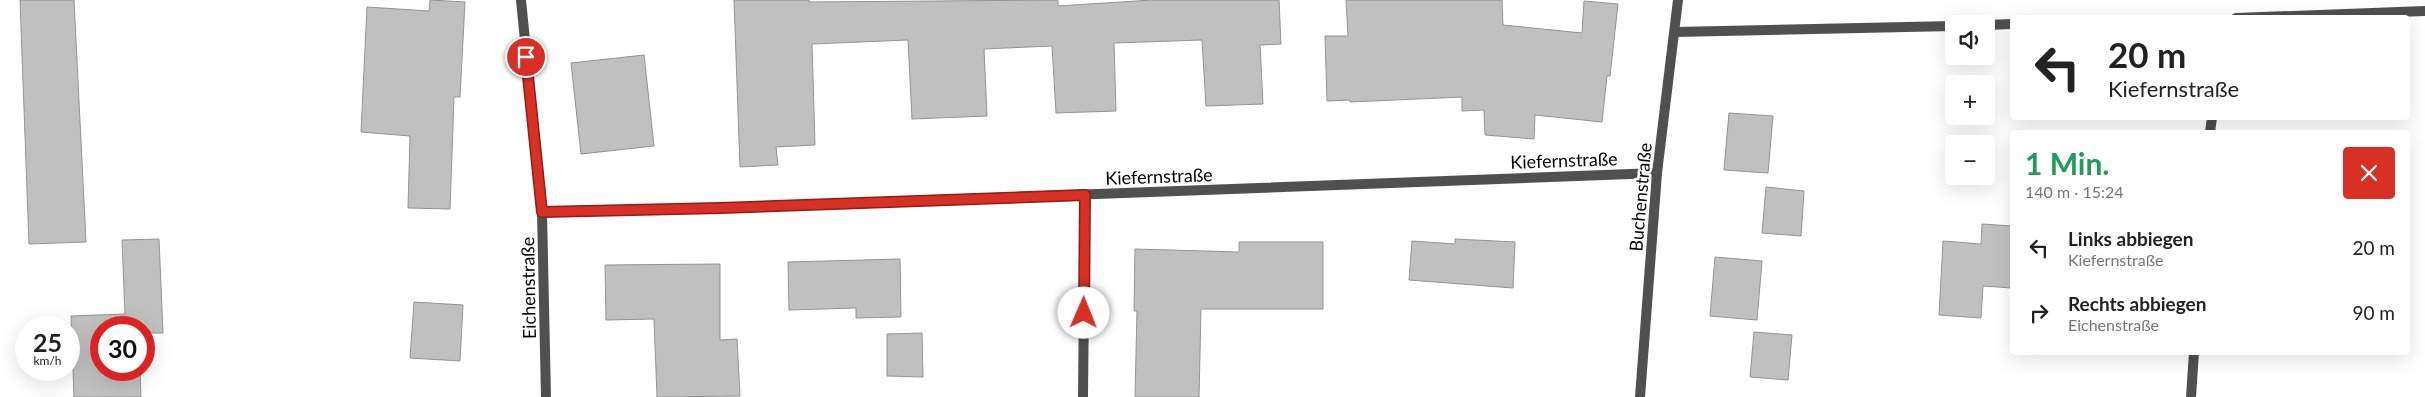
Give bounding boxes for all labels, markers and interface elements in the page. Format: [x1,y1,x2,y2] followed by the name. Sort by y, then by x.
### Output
[1945,15,1995,185] map controls
[1945,15,1995,65] button: sound
[2108,33,2186,75] text: 20 m
[2025,35,2090,100] icon: left
[505,36,547,78] pin
[512,43,540,71] icon: arrive
[1945,75,1995,125] button: +
[2108,75,2239,102] text: Kiefernstraße
[1945,135,1995,185] button: −
[1624,142,1656,252] street label: Buchenstraße
[2025,145,2110,181] text: 1 Min.
[1510,147,1618,173] street label: Kiefernstraße
[2343,147,2395,199] button: close
[1105,163,1213,189] street label: Kiefernstraße
[2025,182,2124,201] text: 140 m · 15:24
[2068,227,2193,250] text: Links abbiegen
[2025,234,2053,262] icon: left
[2352,236,2395,259] text: 20 m
[516,237,540,339] street label: Eichenstraße
[2068,250,2163,269] text: Kiefernstraße
[1057,286,1109,338] position arrow
[2068,292,2206,315] text: Rechts abbiegen
[2025,299,2053,327] icon: right
[2352,301,2395,324] text: 90 m
[2068,315,2159,334] text: Eichenstraße
[90,316,155,381] speed limit sign: 30
[33,327,62,357] text: 25
[33,353,62,368] text: km/h

